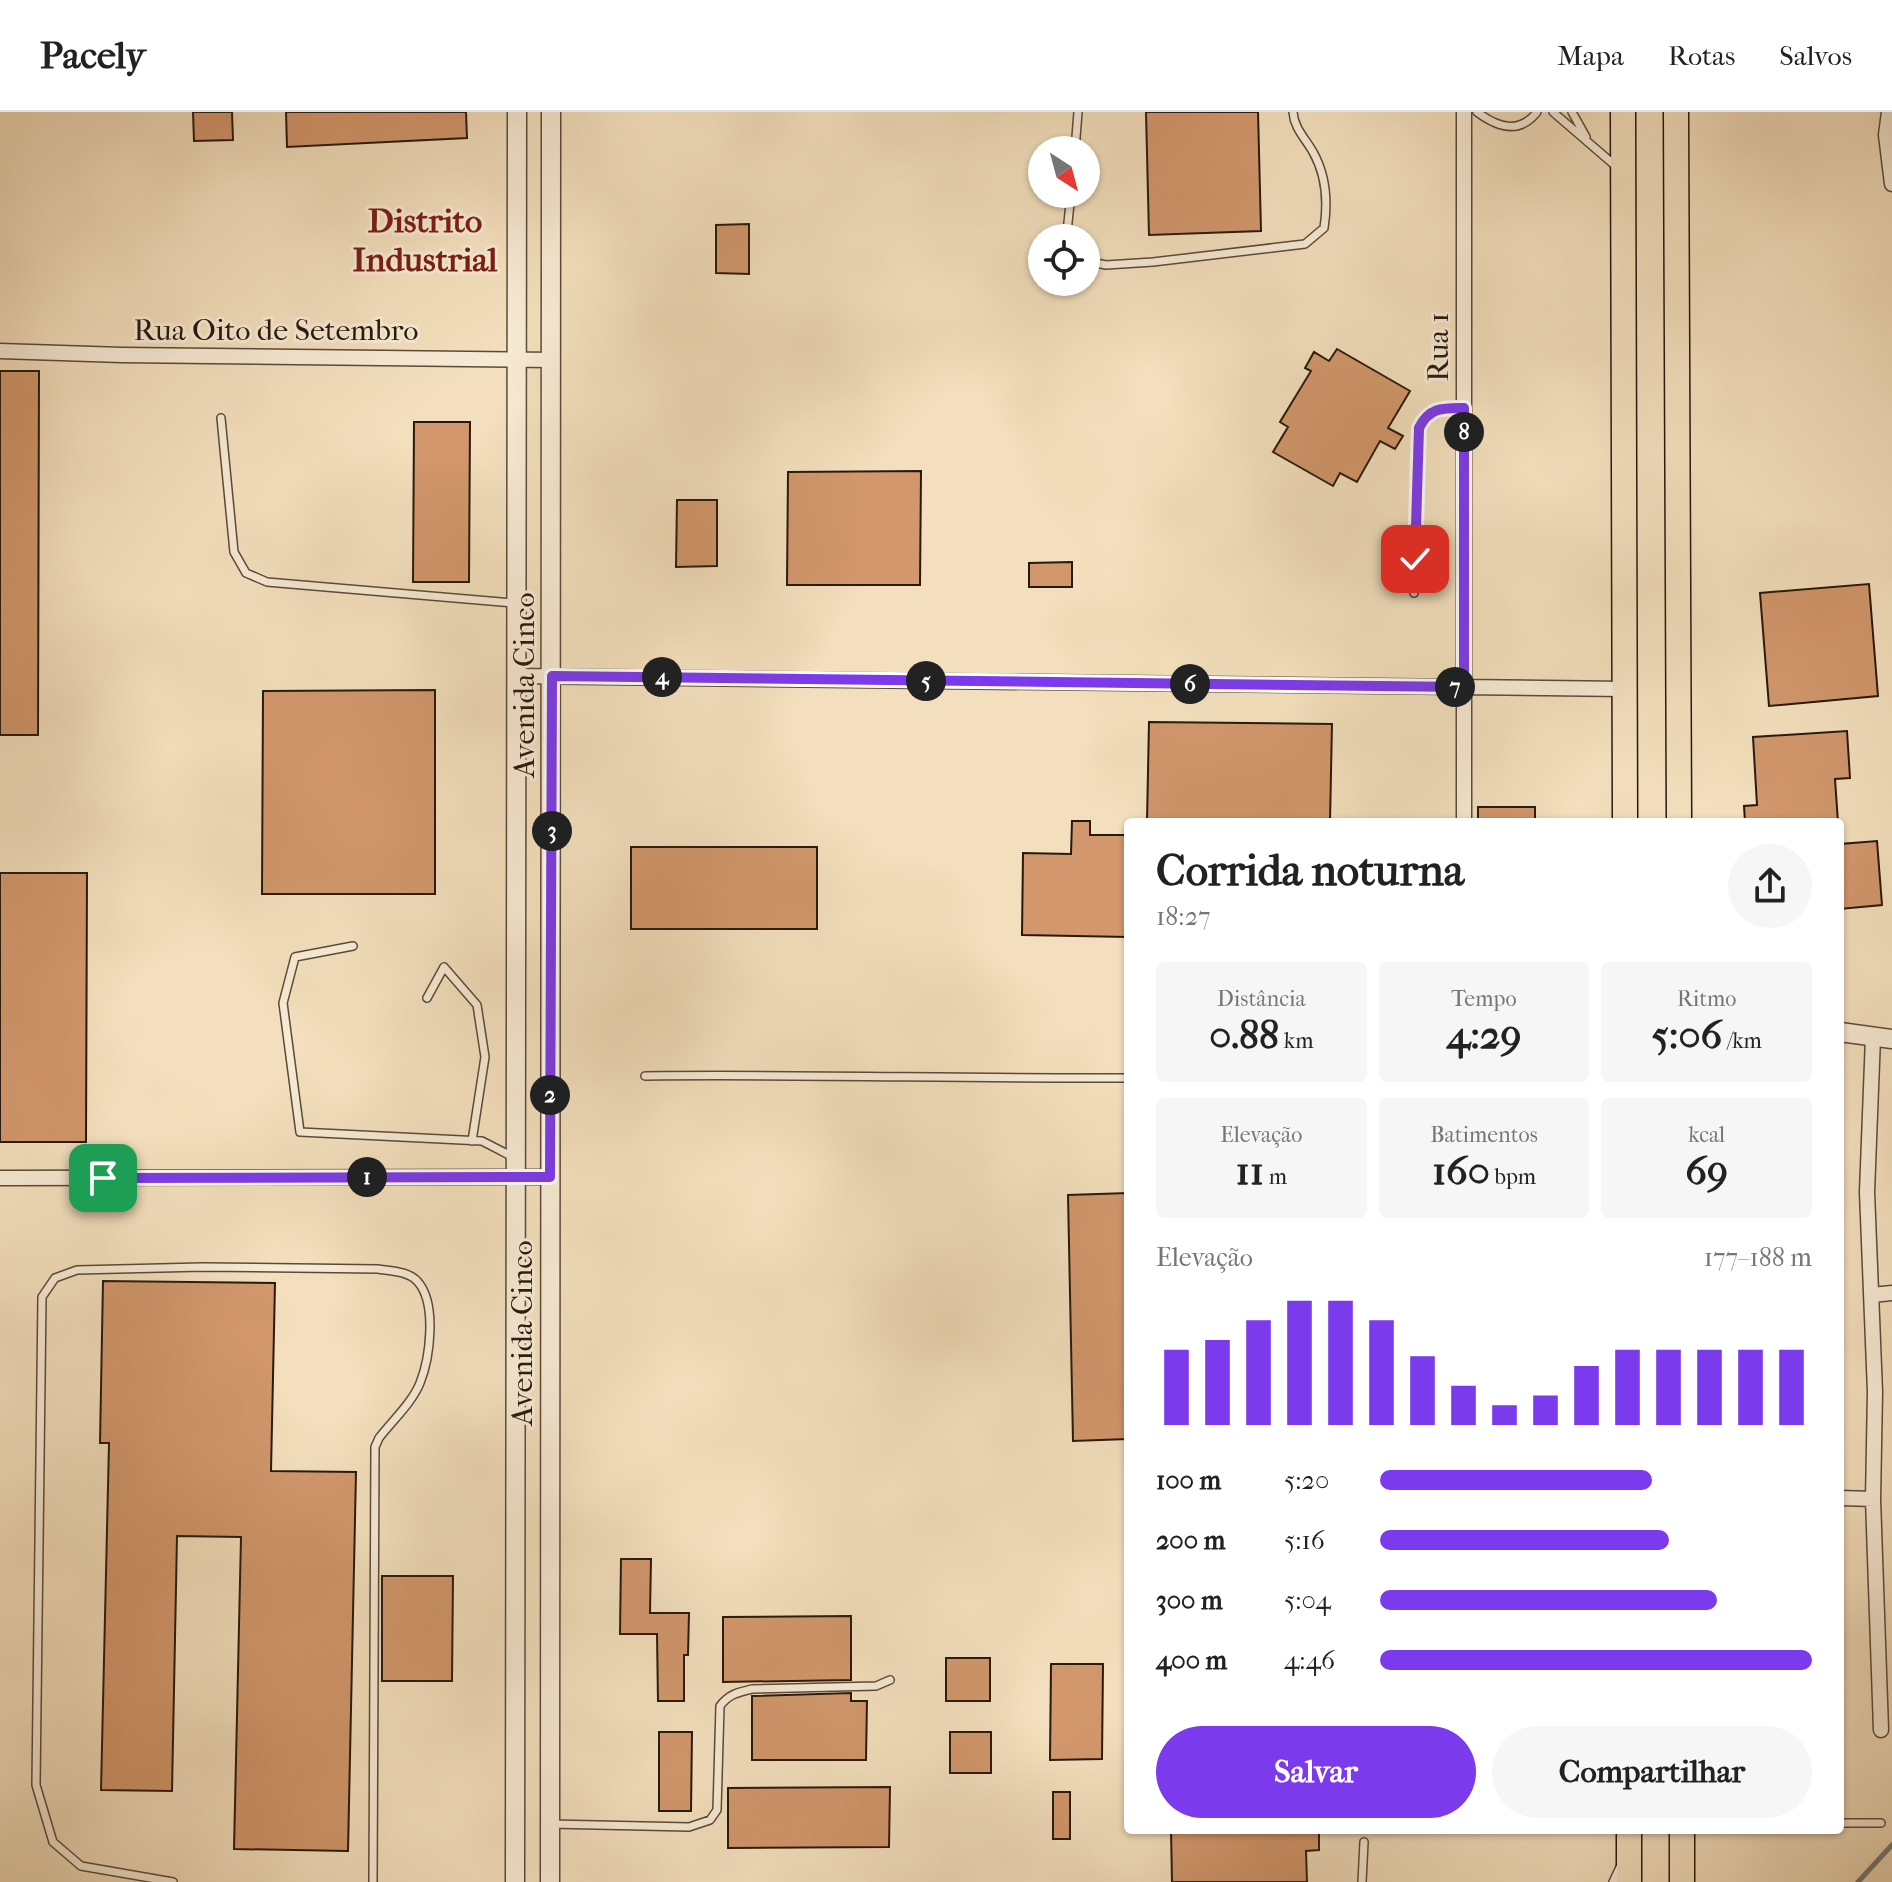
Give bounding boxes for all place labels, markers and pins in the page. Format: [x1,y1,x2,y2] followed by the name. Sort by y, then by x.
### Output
[1444,412,1484,452] pin: 8
[1381,525,1449,593] pin
[642,657,682,697] pin: 4
[906,661,946,701] pin: 5
[1170,664,1210,704] pin: 6
[1435,667,1475,707] pin: 7
[532,811,572,851] pin: 3
[530,1075,570,1115] pin: 2
[69,1144,137,1212] pin
[347,1157,387,1197] pin: 1

